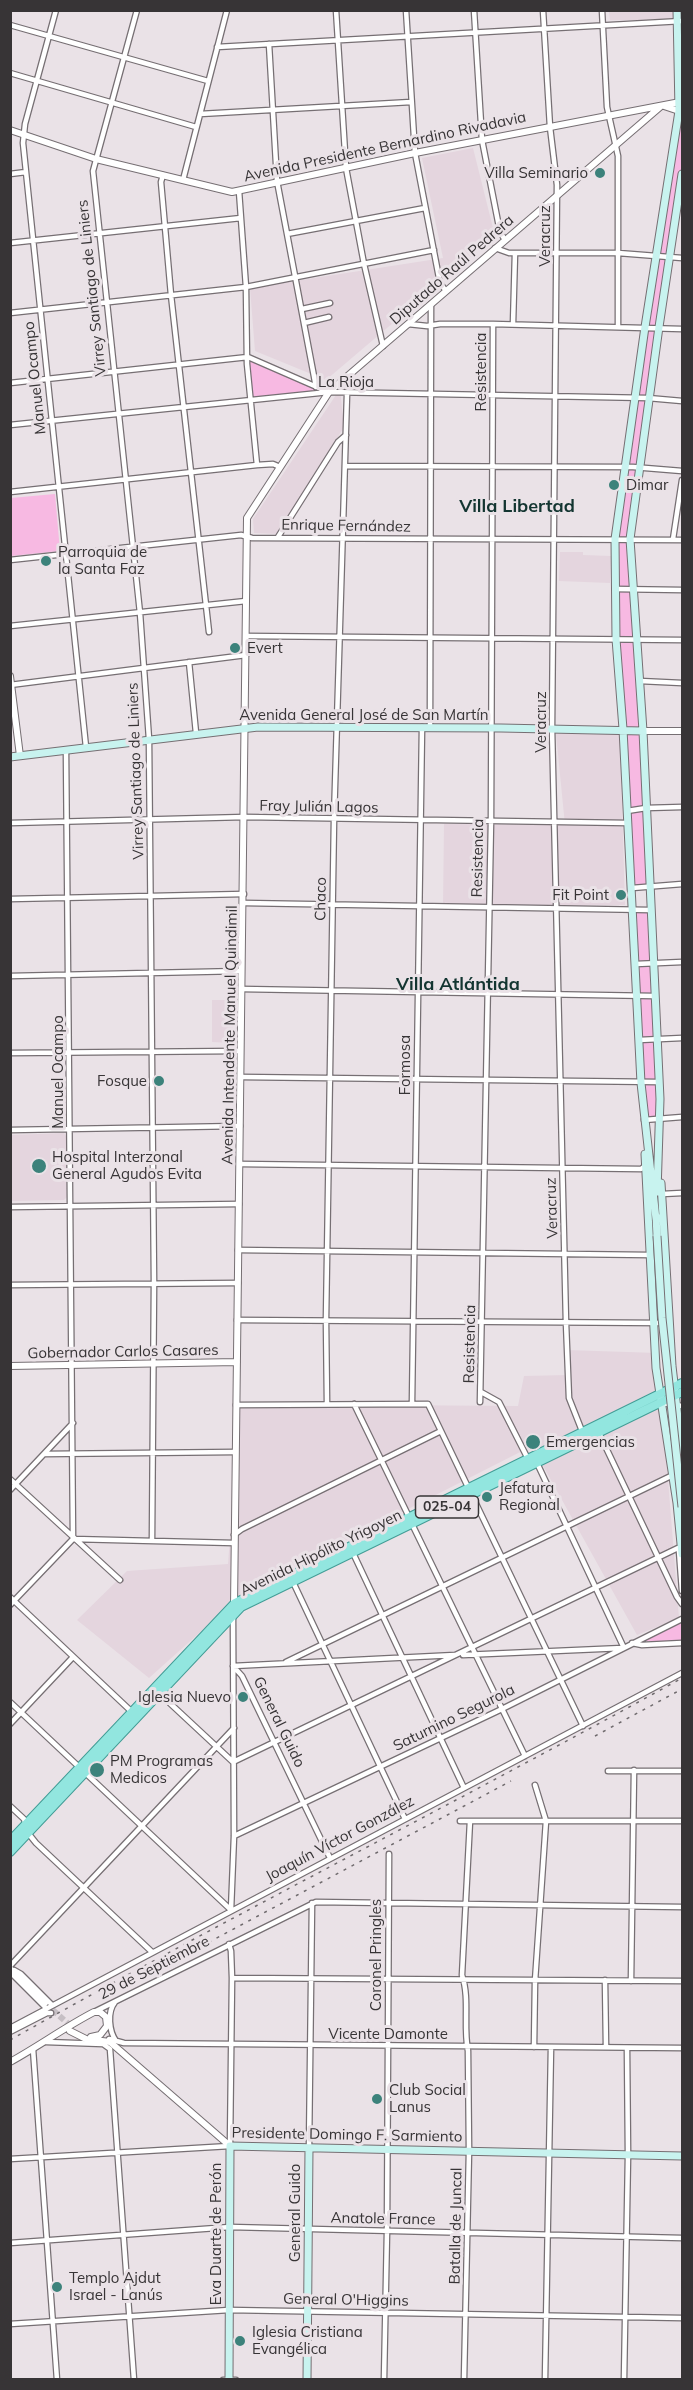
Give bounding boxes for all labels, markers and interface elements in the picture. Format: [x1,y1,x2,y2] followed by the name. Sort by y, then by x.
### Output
[242,108,528,186] street label: Avenida Presidente Bernardino Rivadavia
[484,164,588,182] place label: Villa Seminario
[593,166,607,180] marker: Villa Seminario
[74,199,110,377] street label: Virrey Santiago de Liniers
[536,205,554,267] street label: Veracruz
[386,211,518,329] street label: Diputado Raúl Pedrera
[20,321,50,435] street label: Manuel Ocampo
[472,333,490,411] street label: Resistencia
[318,373,374,391] street label: La Rioja
[626,476,668,494] place label: Dimar
[607,478,621,492] marker: Dimar
[459,496,575,518] district label: Villa Libertad
[281,516,411,536] street label: Enrique Fernández
[58,543,147,578] place label: Parroquia de la Santa Faz
[39,554,53,568] marker: Parroquia de la Santa Faz
[247,639,283,657] place label: Evert
[228,641,242,655] marker: Evert
[124,682,148,860] street label: Virrey Santiago de Liniers
[532,691,550,753] street label: Veracruz
[239,706,489,724] street label: Avenida General José de San Martín
[259,797,379,817] street label: Fray Julián Lagos
[468,818,488,898] street label: Resistencia
[312,877,330,921] street label: Chaco
[552,886,609,904] place label: Fit Point
[614,888,628,902] marker: Fit Point
[219,905,241,1165] street label: Avenida Intendente Manuel Quindimil
[396,974,520,996] district label: Villa Atlántida
[49,1015,67,1129] street label: Manuel Ocampo
[396,1035,414,1095] street label: Formosa
[97,1072,147,1090] place label: Fosque
[152,1074,166,1088] marker: Fosque
[52,1148,202,1183] place label: Hospital Interzonal General Agudos Evita
[30,1157,48,1175] marker: Hospital Interzonal General Agudos Evita
[542,1177,562,1239] street label: Veracruz
[460,1304,480,1384] street label: Resistencia
[27,1341,219,1363] street label: Gobernador Carlos Casares
[524,1433,542,1451] marker: Emergencias
[546,1433,635,1451] place label: Emergencias
[499,1479,560,1514] place label: Jefatura Regional
[480,1490,494,1504] marker: Jefatura Regional
[416,1496,478,1518] road number: 025-04
[237,1506,405,1600] street label: Avenida Hipólito Yrigoyen
[249,1674,309,1770] street label: General Guido
[390,1681,518,1755] street label: Saturnino Segurola
[138,1688,231,1706] place label: Iglesia Nuevo
[236,1690,250,1704] marker: Iglesia Nuevo
[110,1752,213,1787] place label: PM Programas Medicos
[88,1761,106,1779] marker: PM Programas Medicos
[263,1792,417,1886] street label: Joaquín Víctor González
[367,1899,385,2011] street label: Coronel Pringles
[96,1932,212,2004] street label: 29 de Septiembre
[328,2025,448,2043] street label: Vicente Damonte
[389,2081,466,2116] place label: Club Social Lanus
[370,2092,384,2106] marker: Club Social Lanus
[231,2124,463,2146] street label: Presidente Domingo F. Sarmiento
[207,2163,225,2305] street label: Eva Duarte de Perón
[286,2164,304,2262] street label: General Guido
[446,2167,466,2285] street label: Batalla de Juncal
[330,2209,436,2229] street label: Anatole France
[69,2269,163,2304] place label: Templo Ajdut Israel - Lanús
[50,2280,64,2294] marker: Templo Ajdut Israel - Lanús
[283,2290,409,2310] street label: General O'Higgins
[252,2323,363,2358] place label: Iglesia Cristiana Evangélica
[233,2334,247,2348] marker: Iglesia Cristiana Evangélica

